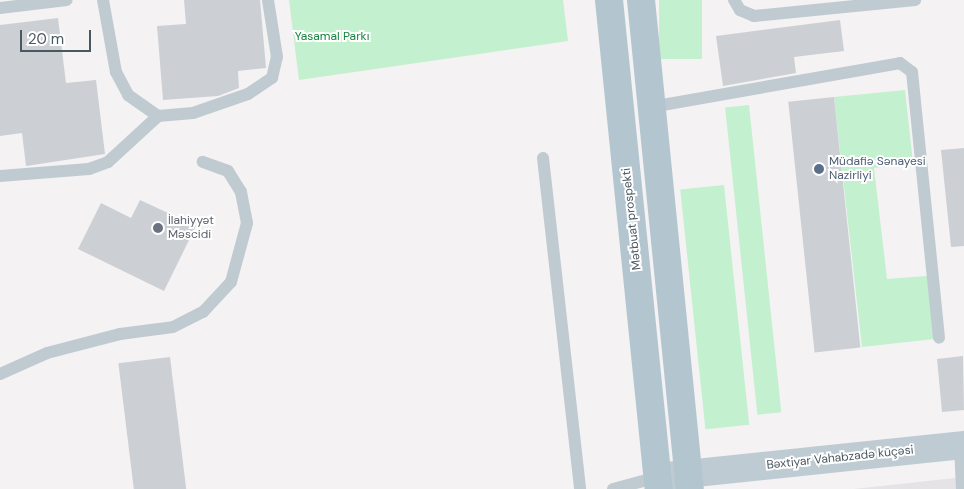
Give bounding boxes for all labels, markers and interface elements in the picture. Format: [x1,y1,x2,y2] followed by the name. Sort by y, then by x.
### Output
[22,20,94,52] scale bar
[28,29,64,49] text: 20 m
[295,30,369,44] park label: Yasamal Parkı
[829,155,926,183] place label: Müdafiə Sənayesi Nazirliyi
[813,163,825,175] marker: Müdafiə Sənayesi Nazirliyi
[619,167,645,271] street label: Mətbuat prospekti
[168,214,214,242] place label: İlahiyyət Məscidi
[152,222,164,234] marker: İlahiyyət Məscidi
[766,443,914,473] street label: Bəxtiyar Vahabzadə küçəsi

